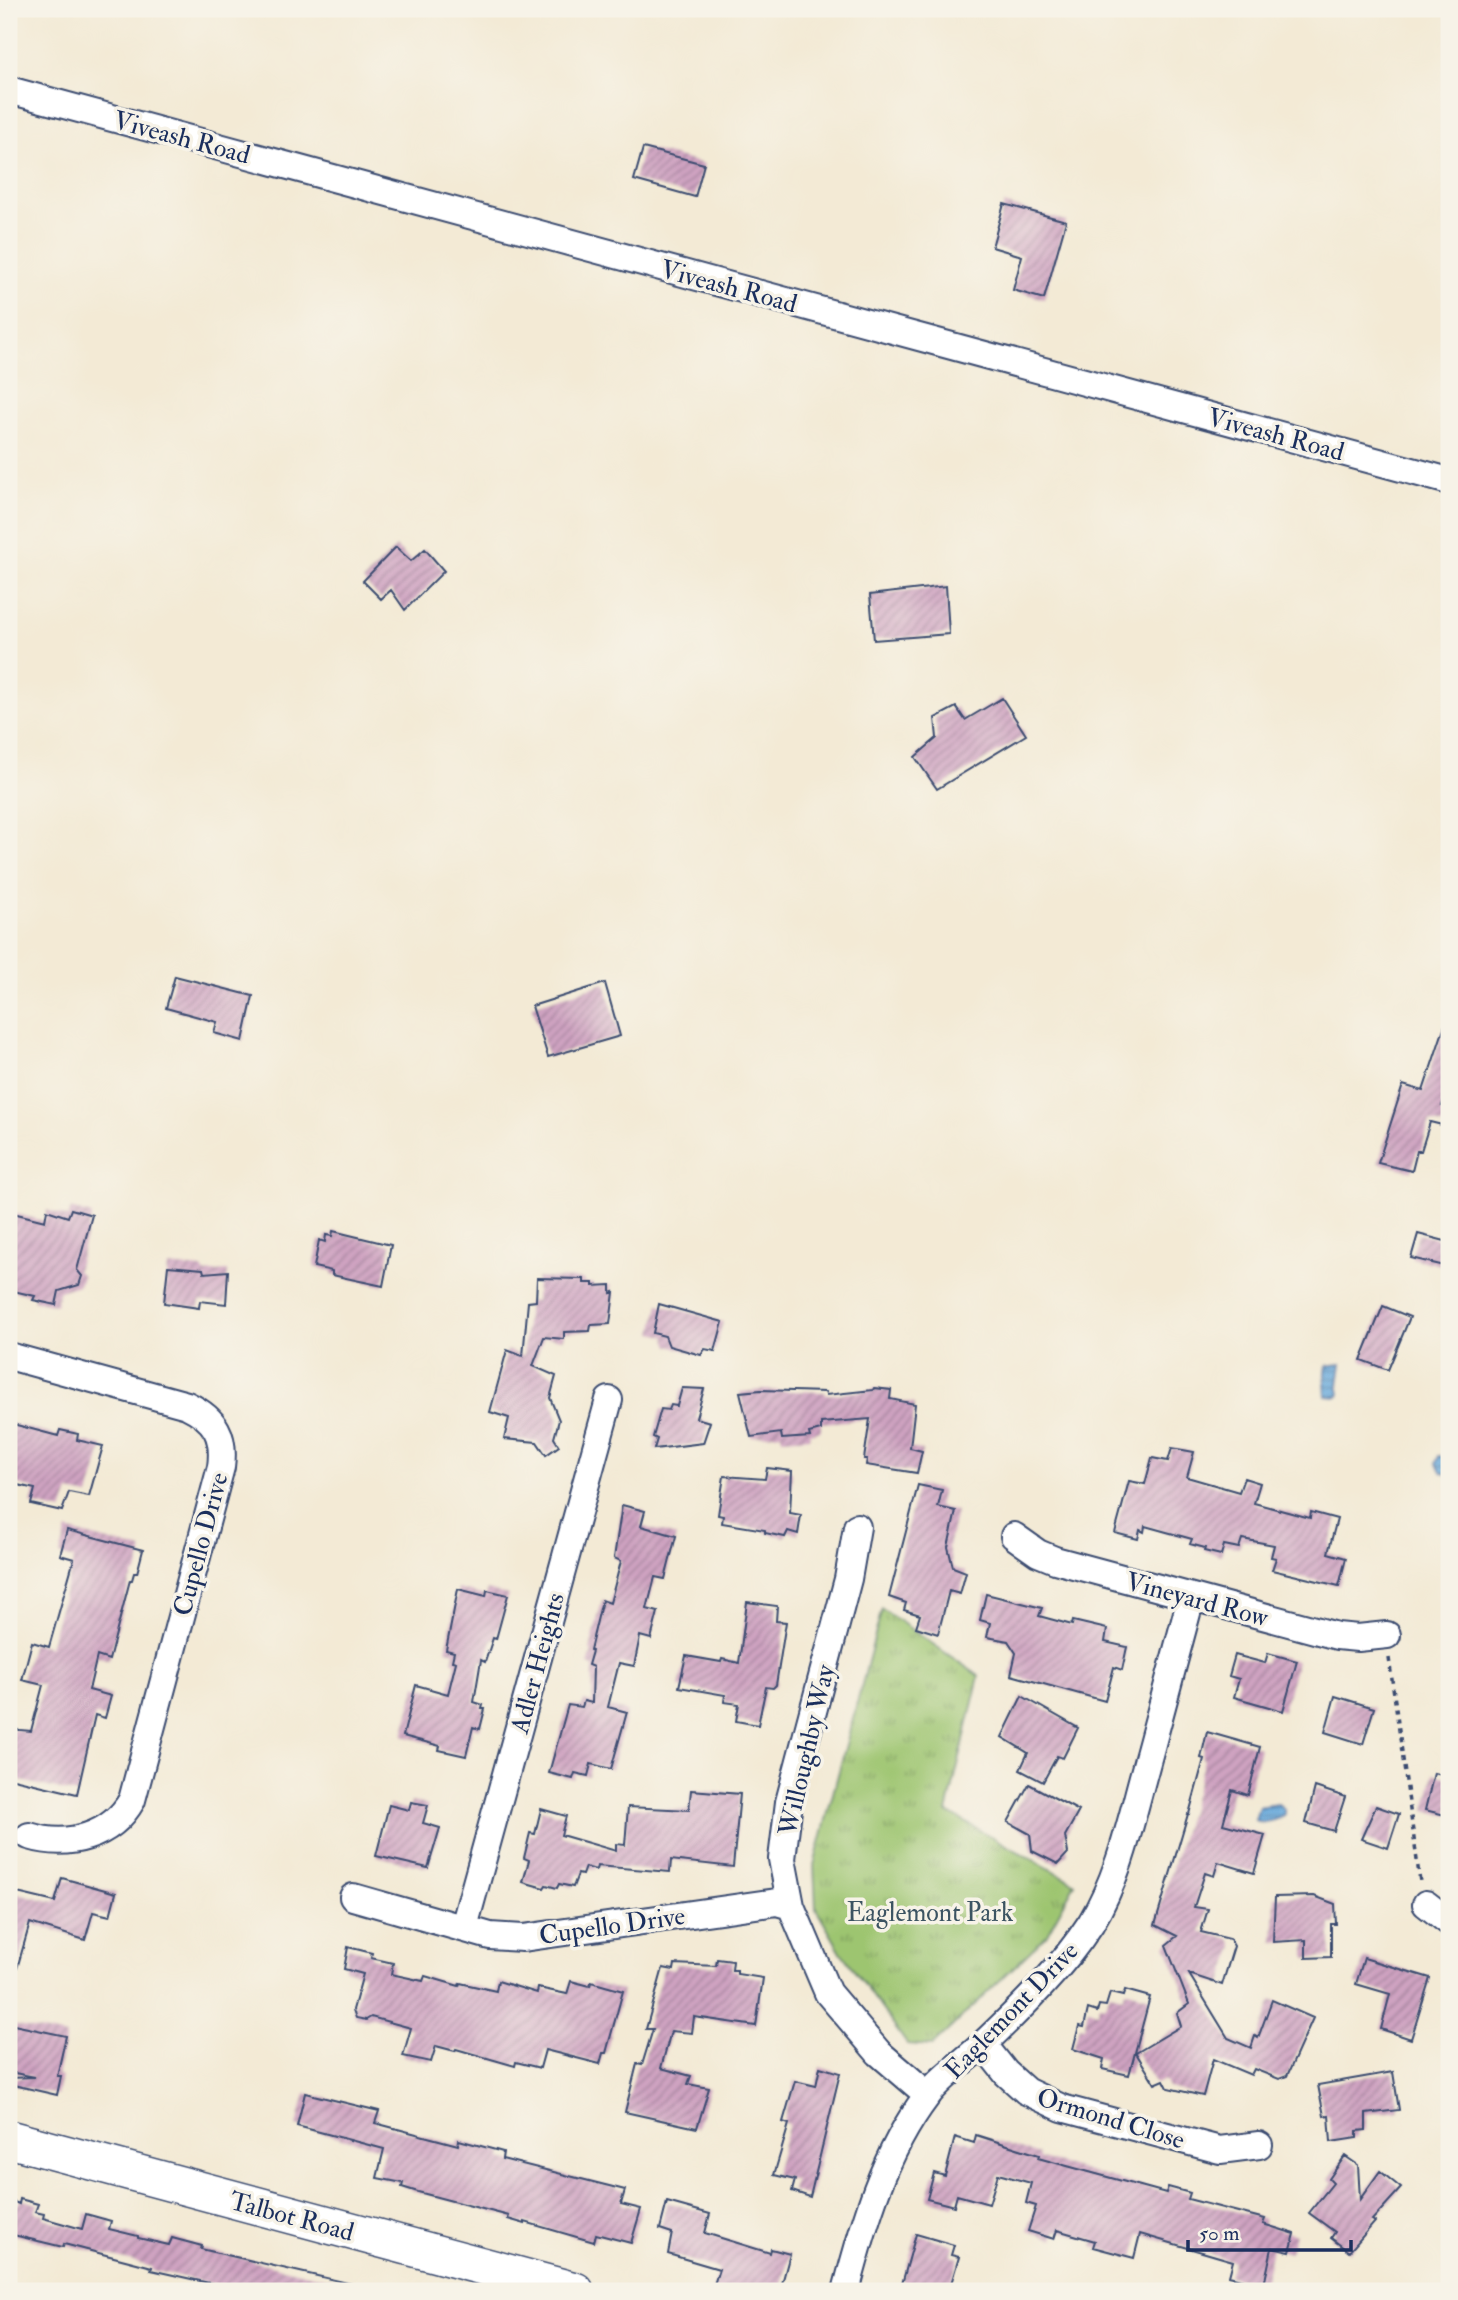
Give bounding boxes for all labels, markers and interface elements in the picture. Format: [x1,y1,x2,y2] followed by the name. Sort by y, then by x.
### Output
[110,104,254,172] street label: Viveash Road
[657,253,801,321] street label: Viveash Road
[1204,401,1348,469] street label: Viveash Road
[166,1469,236,1620] street label: Cupello Drive
[1122,1566,1272,1635] street label: Vineyard Row
[504,1589,572,1738] street label: Adler Heights
[772,1661,842,1840] street label: Willoughby Way
[847,1897,1014,1929] park label: Eaglemont Park
[537,1900,687,1953] street label: Cupello Drive
[938,1935,1085,2086] street label: Eaglemont Drive
[1033,2081,1189,2157] street label: Ormond Close
[226,2185,357,2249] street label: Talbot Road
[1188,2209,1351,2253] scale bar
[1199,2220,1240,2247] text: 50 m

